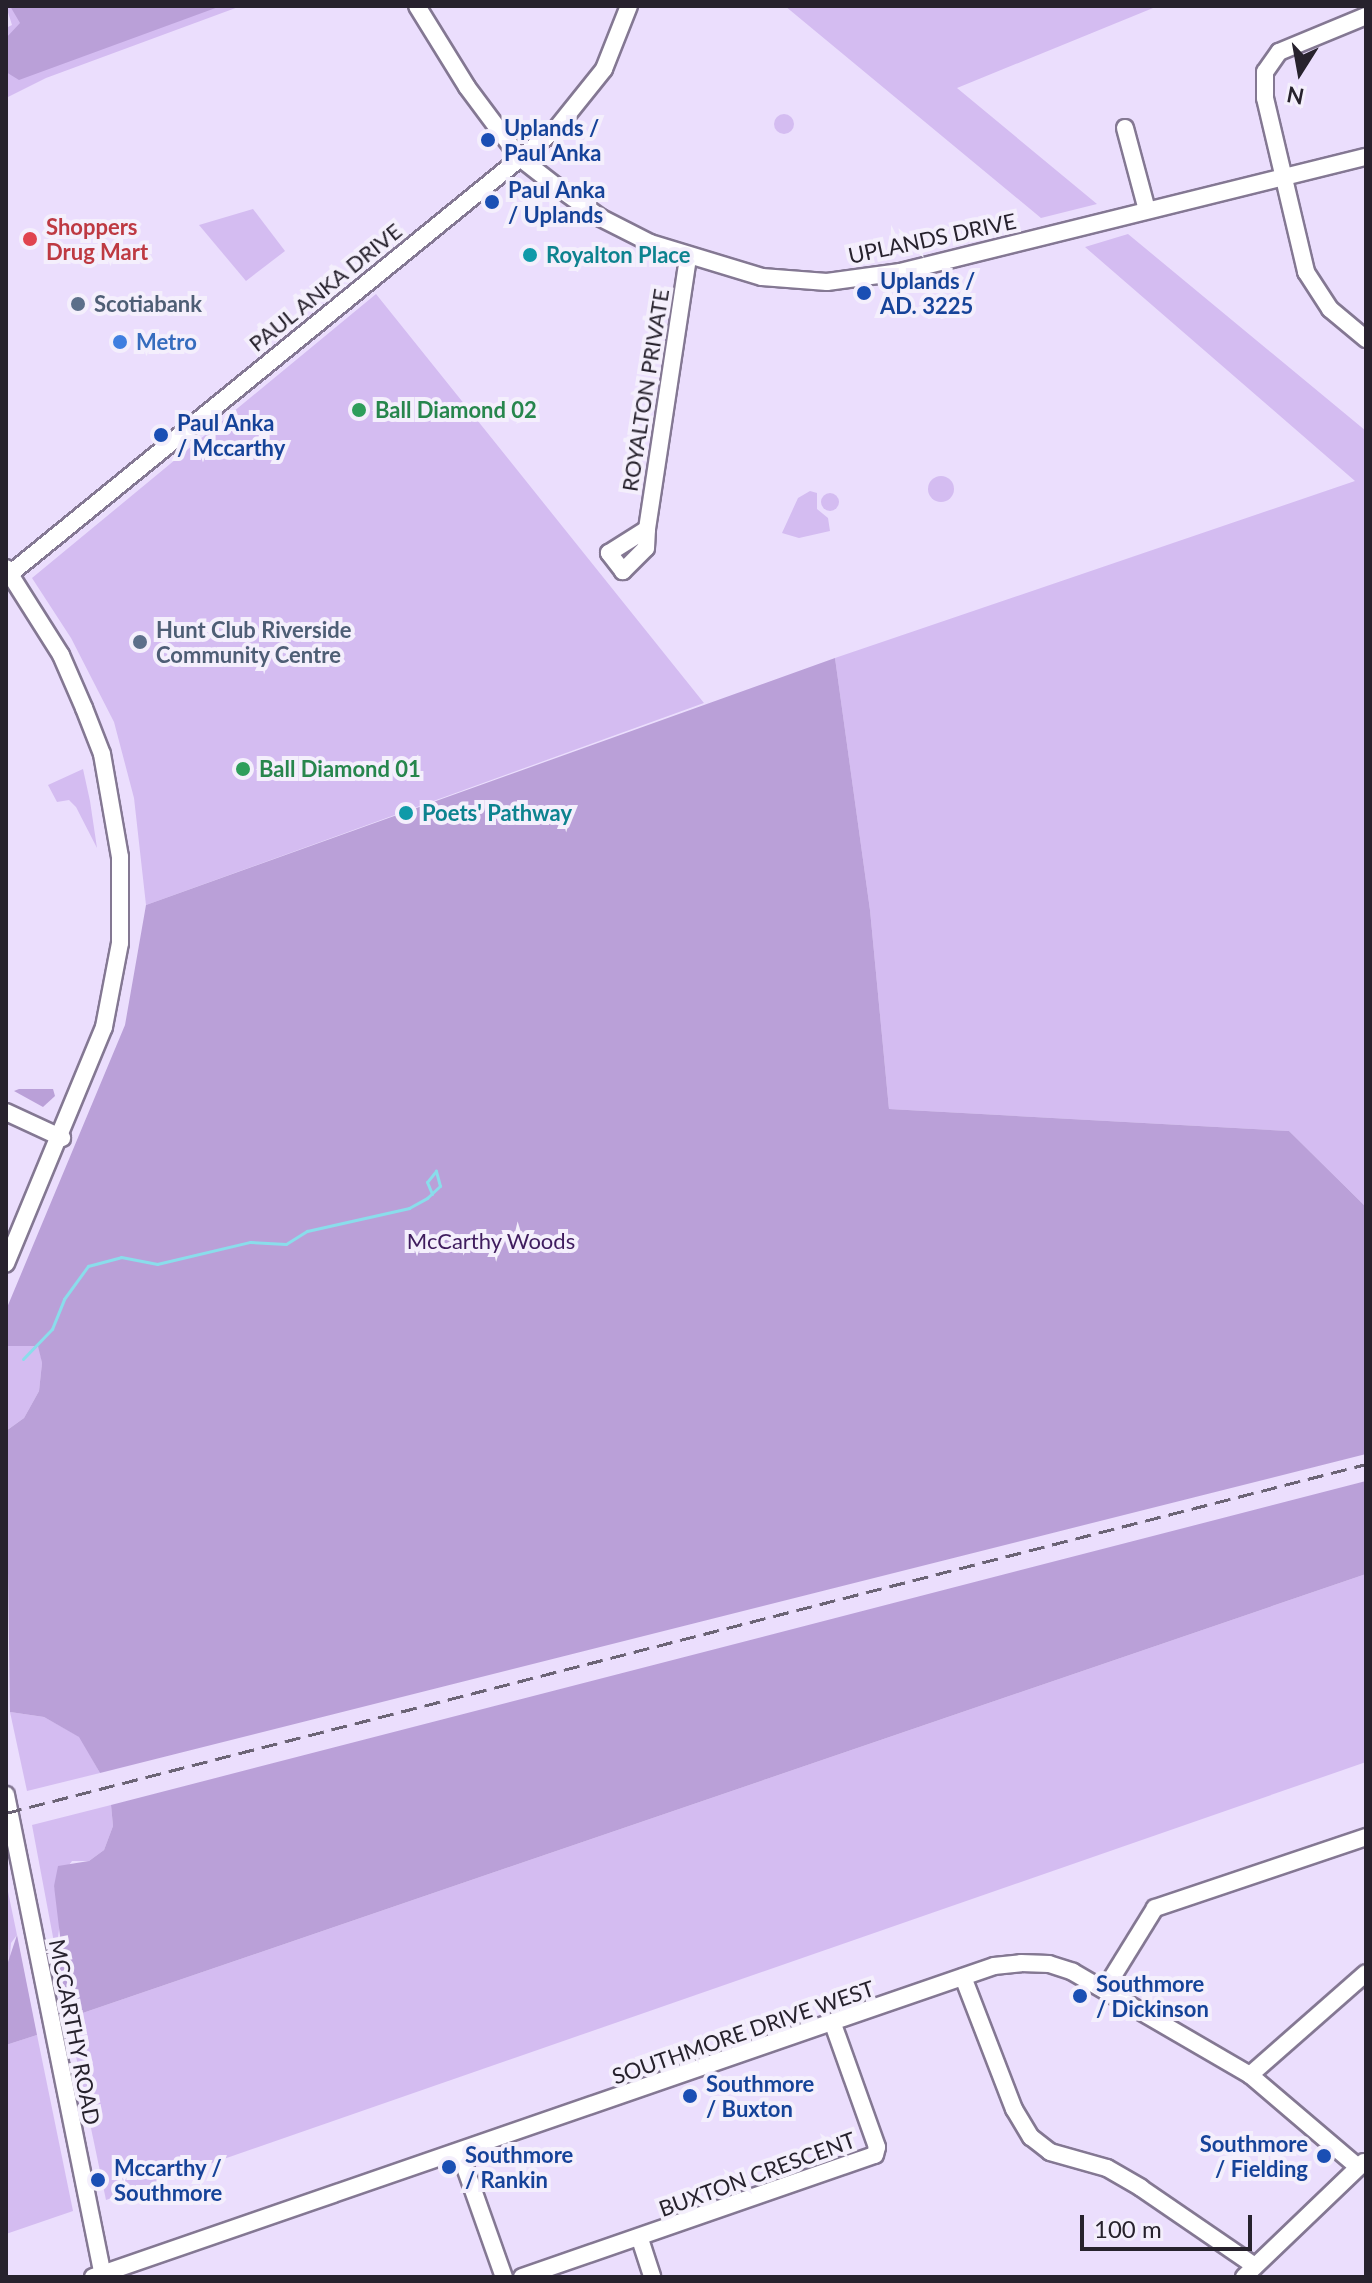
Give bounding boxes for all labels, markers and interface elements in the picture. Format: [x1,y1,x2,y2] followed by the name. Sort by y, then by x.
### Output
[1260,32,1340,112] north arrow
[1284,81,1306,111] text: N
[504,114,602,166] place label: Uplands / Paul Anka
[479,131,497,149] marker: Uplands / Paul Anka
[508,176,606,228] place label: Paul Anka / Uplands
[483,193,501,211] marker: Paul Anka / Uplands
[846,207,1018,269] street label: UPLANDS DRIVE
[46,213,148,264] place label: Shoppers Drug Mart
[243,217,407,357] street label: PAUL ANKA DRIVE
[21,230,39,248] marker: Shoppers Drug Mart
[546,242,690,268] place label: Royalton Place
[521,246,539,264] marker: Royalton Place
[880,267,975,318] place label: Uplands / AD. 3225
[855,284,873,302] marker: Uplands / AD. 3225
[616,287,674,493] street label: ROYALTON PRIVATE
[94,291,202,317] place label: Scotiabank
[69,295,87,313] marker: Scotiabank
[136,329,197,355] place label: Metro
[111,333,129,351] marker: Metro
[375,397,537,423] place label: Ball Diamond 02
[350,401,368,419] marker: Ball Diamond 02
[177,409,285,460] place label: Paul Anka / Mccarthy
[152,426,170,444] marker: Paul Anka / Mccarthy
[156,616,351,668] place label: Hunt Club Riverside Community Centre
[131,633,149,651] marker: Hunt Club Riverside Community Centre
[259,756,421,782] place label: Ball Diamond 01
[234,760,252,778] marker: Ball Diamond 01
[422,800,572,826] place label: Poets' Pathway
[397,804,415,822] marker: Poets' Pathway
[406,1228,576,1254] park label: McCarthy Woods
[44,1937,106,2127] street label: MCCARTHY ROAD
[1096,1970,1209,2022] place label: Southmore / Dickinson
[608,1975,878,2089] street label: SOUTHMORE DRIVE WEST
[1071,1987,1089,2005] marker: Southmore / Dickinson
[706,2070,814,2122] place label: Southmore / Buxton
[681,2087,699,2105] marker: Southmore / Buxton
[655,2126,859,2222] street label: BUXTON CRESCENT
[1200,2130,1308,2182] place label: Southmore / Fielding
[465,2141,573,2192] place label: Southmore / Rankin
[1315,2147,1333,2165] marker: Southmore / Fielding
[114,2154,222,2206] place label: Mccarthy / Southmore
[440,2158,458,2176] marker: Southmore / Rankin
[89,2171,107,2189] marker: Mccarthy / Southmore
[1084,2199,1256,2249] scale bar
[1094,2214,1162,2243] text: 100 m

